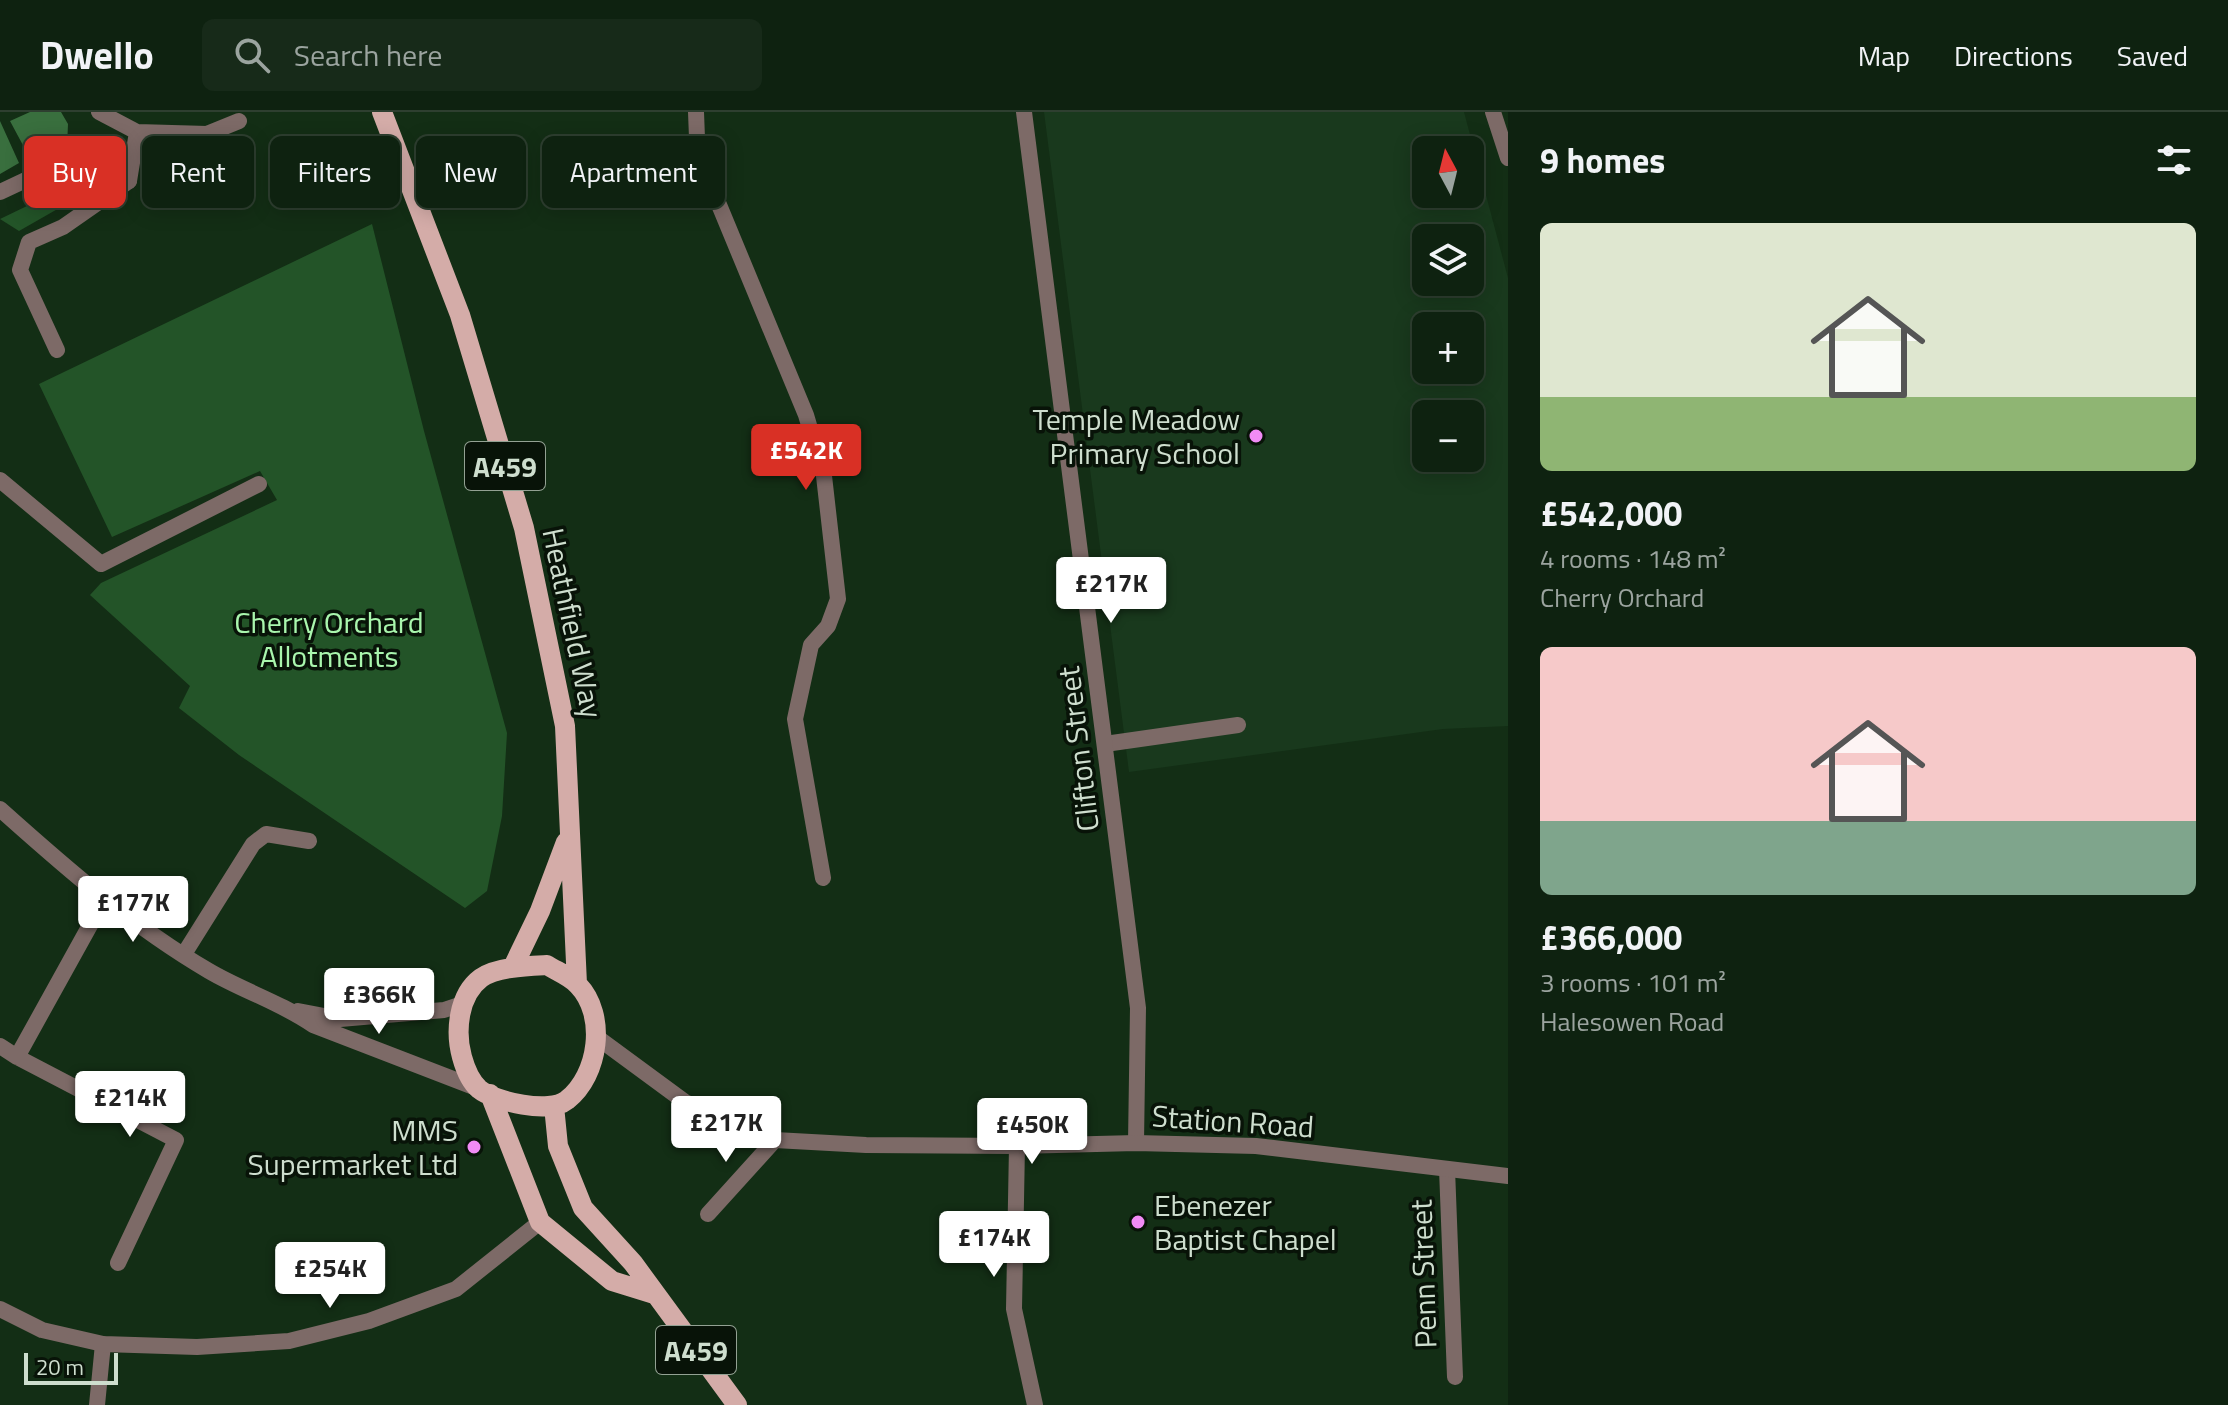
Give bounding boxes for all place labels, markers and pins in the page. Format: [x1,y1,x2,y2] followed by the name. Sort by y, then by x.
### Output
[1033,396,1240,476] place label: Temple Meadow Primary School
[750,424,862,492] pin: £542K
[1247,427,1265,445] marker: Temple Meadow Primary School
[1055,557,1167,625] pin: £217K
[77,876,189,944] pin: £177K
[323,968,435,1036] pin: £366K
[74,1071,186,1139] pin: £214K
[670,1096,782,1164] pin: £217K
[976,1098,1088,1166] pin: £450K
[248,1107,458,1187] place label: MMS Supermarket Ltd
[465,1138,483,1156] marker: MMS Supermarket Ltd
[1154,1182,1337,1262] place label: Ebenezer Baptist Chapel
[938,1211,1050,1279] pin: £174K
[1129,1213,1147,1231] marker: Ebenezer Baptist Chapel
[274,1242,386,1310] pin: £254K

